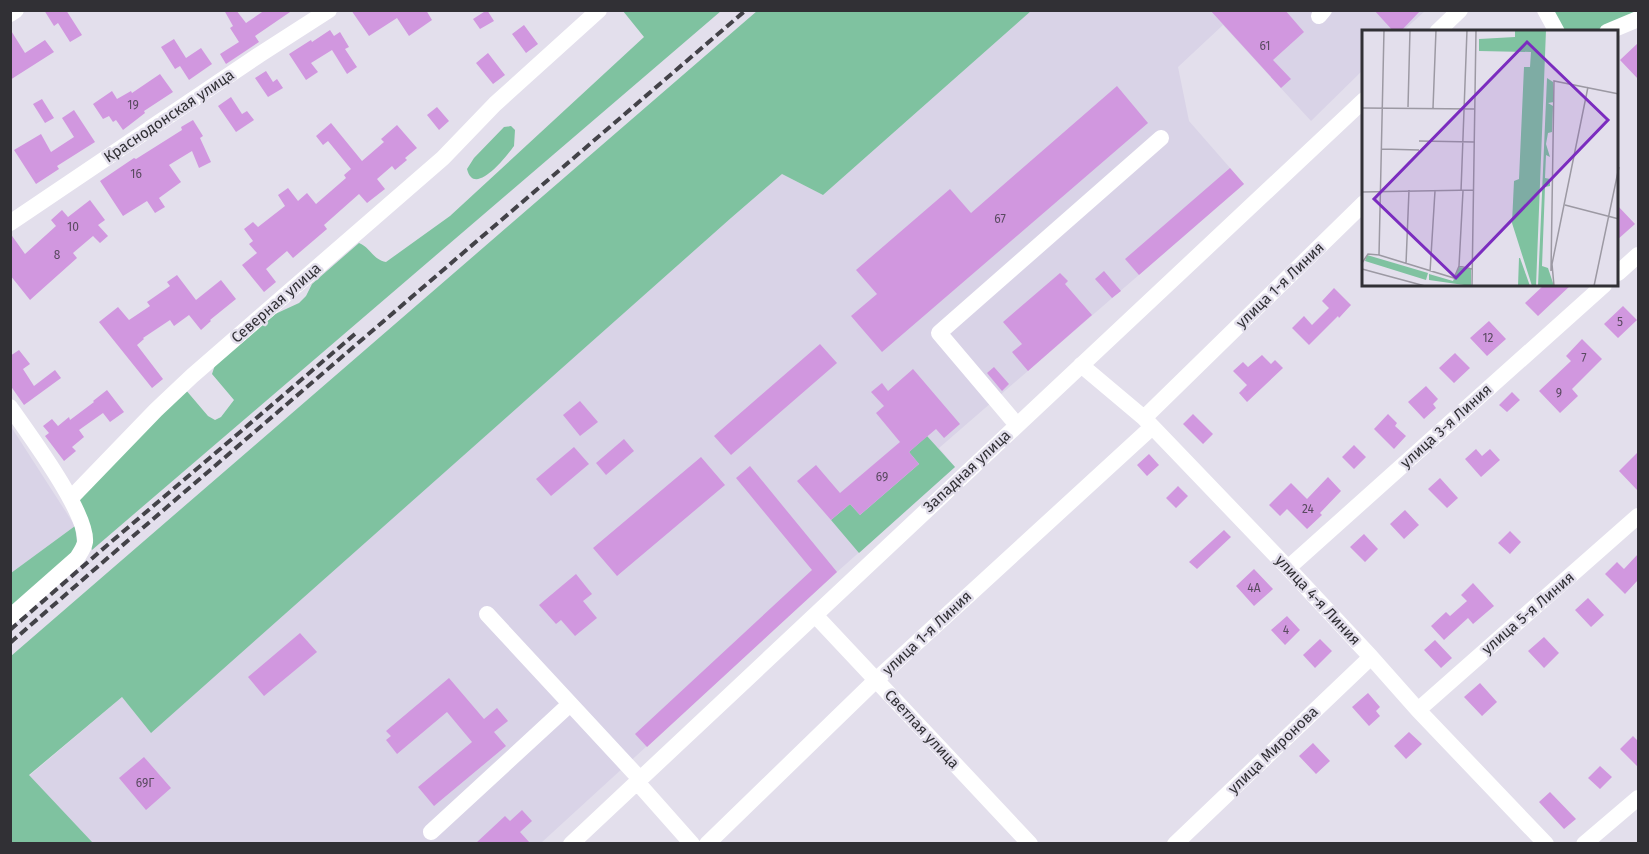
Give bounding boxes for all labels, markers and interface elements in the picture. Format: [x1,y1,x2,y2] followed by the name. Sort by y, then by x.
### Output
[1362,30,1619,286] inset map
[1259,39,1271,53] house number: 61
[100,66,238,166] street label: Краснодонская улица
[127,98,139,112] house number: 19
[130,167,142,181] house number: 16
[994,212,1006,226] house number: 67
[67,220,79,234] house number: 10
[1232,238,1328,332] street label: улица 1-я Линия
[54,248,61,262] house number: 8
[228,259,324,347] street label: Северная улица
[1617,315,1623,329] house number: 5
[1482,331,1494,345] house number: 12
[1581,351,1587,365] house number: 7
[1397,380,1495,472] street label: улица 3-я Линия
[1556,386,1562,400] house number: 9
[920,426,1014,516] street label: Западная улица
[876,470,888,484] house number: 69
[1302,502,1315,516] house number: 24
[1272,551,1364,649] street label: улица 4-я Линия
[1478,568,1578,658] street label: улица 5-я Линия
[1247,581,1261,595] house number: 4А
[879,587,975,679] street label: улица 1-я Линия
[1283,623,1289,637] house number: 4
[881,686,963,772] street label: Светлая улица
[1224,702,1322,798] street label: улица Миронова
[136,776,154,790] house number: 69Г

